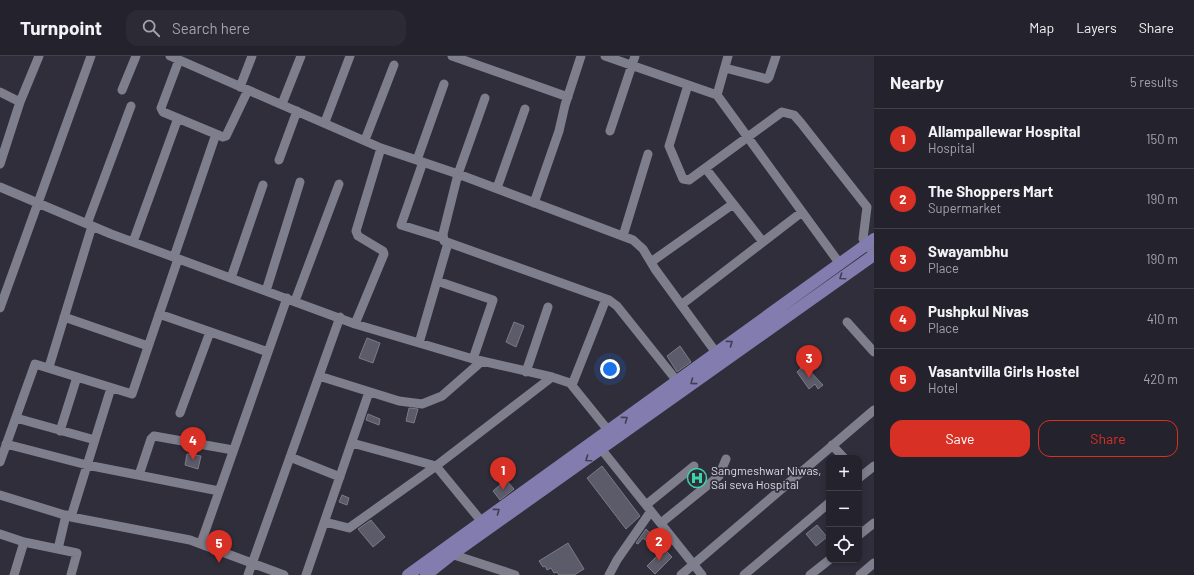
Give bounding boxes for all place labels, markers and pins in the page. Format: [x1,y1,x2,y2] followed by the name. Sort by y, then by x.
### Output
[796,345,822,378] pin: 3
[180,427,206,460] pin: 4
[490,457,516,490] pin: 1
[711,463,821,491] place label: Sangmeshwar Niwas, Sai seva Hospital
[686,467,708,489] hospital icon: Sangmeshwar Niwas, Sai seva Hospital
[646,528,672,561] pin: 2
[206,530,232,563] pin: 5

